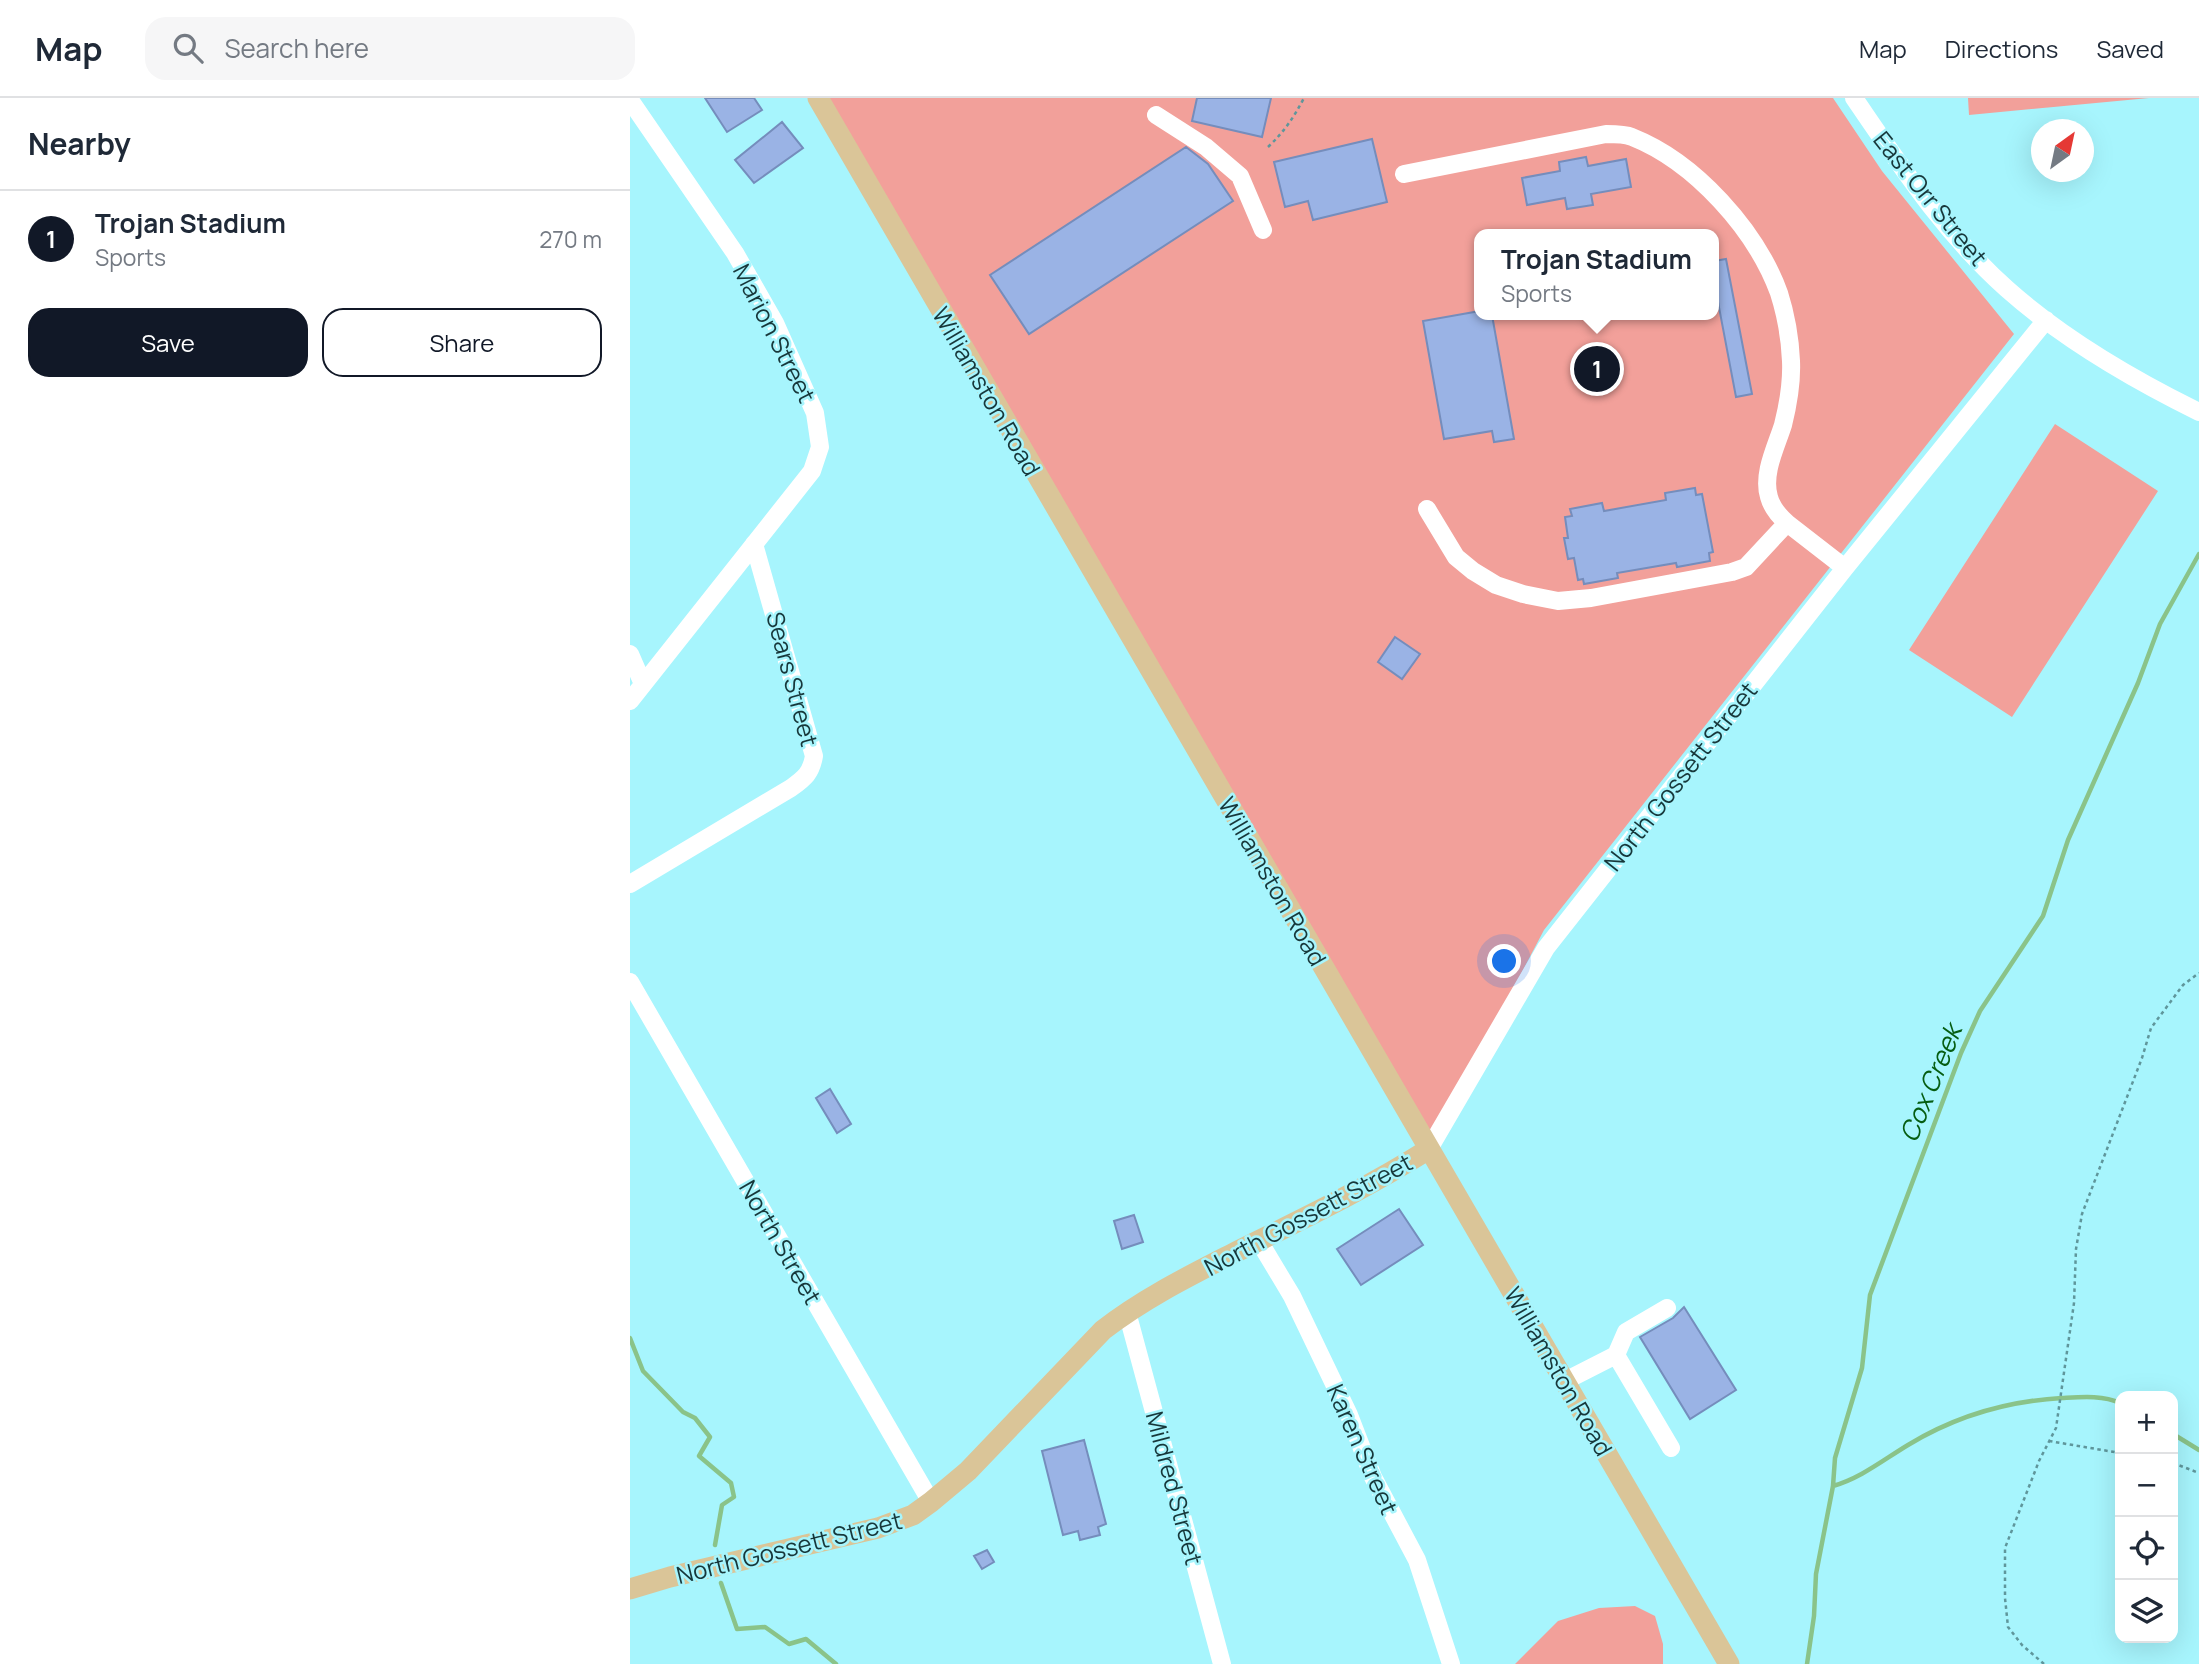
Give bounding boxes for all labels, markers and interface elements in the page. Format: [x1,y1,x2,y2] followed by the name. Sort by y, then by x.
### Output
[145,17,635,80] search box
[35,26,103,71] text: Map
[169,29,207,67] icon: search
[225,30,369,66] text: Search here
[1859,32,1907,65] text: Map
[1945,32,2058,65] text: Directions
[2096,32,2164,65] text: Saved
[2031,119,2094,182] north arrow
[28,123,131,164] text: Nearby
[1867,124,1995,272] street label: East Orr Street
[95,205,286,241] text: Trojan Stadium
[46,223,56,255] text: 1
[539,223,602,255] text: 270 m
[1474,229,1719,320] popup
[95,241,166,273] text: Sports
[1501,241,1692,277] text: Trojan Stadium
[726,258,824,408] street label: Marion Street
[1501,277,1572,309] text: Sports
[925,301,1049,481] street label: Williamston Road
[28,308,308,377] button: Save
[322,308,602,377] button: Share
[1574,343,1620,395] pin: 1
[759,608,827,750] street label: Sears Street
[1596,675,1764,877] street label: North Gossett Street
[1211,791,1335,971] street label: Williamston Road
[1487,944,1521,978] your location
[1890,1015,1971,1147] water label: Cox Creek
[1198,1145,1418,1283] street label: North Gossett Street
[732,1174,830,1310] street label: North Street
[1497,1281,1621,1461] street label: Williamston Road
[1320,1379,1406,1519] street label: Karen Street
[2115,1391,2178,1643] map controls
[2115,1391,2178,1454] button: +
[1139,1408,1211,1568] street label: Mildred Street
[2115,1454,2178,1517] button: −
[673,1503,905,1591] street label: North Gossett Street
[2115,1517,2178,1580] button: locate
[2115,1580,2178,1643] button: layers

